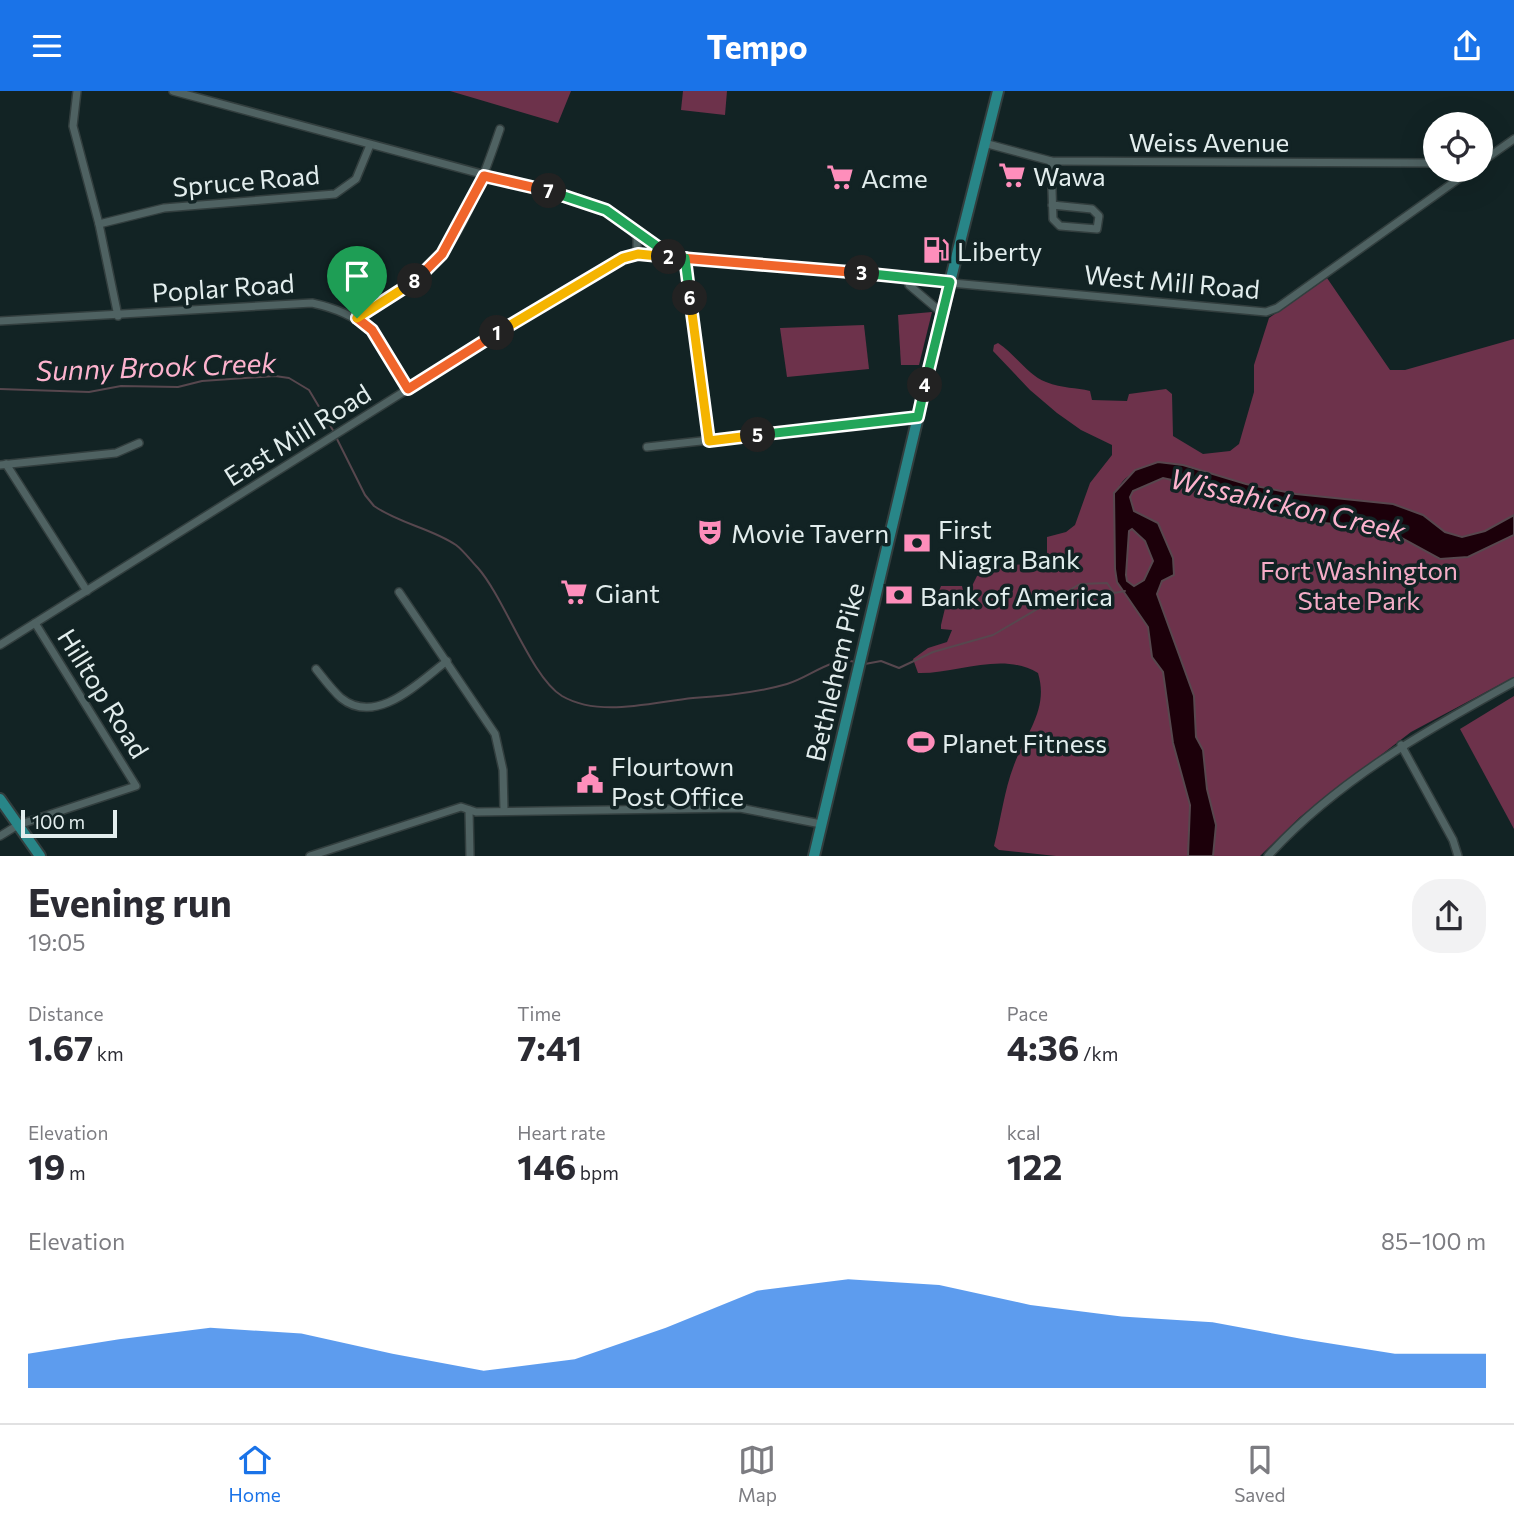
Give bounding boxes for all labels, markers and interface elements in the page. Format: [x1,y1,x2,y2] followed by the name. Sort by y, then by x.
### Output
[706,26,808,66] text: Tempo
[28,27,66,65] icon: menu
[1448,27,1486,65] icon: share
[1423,112,1493,182] map controls
[1423,112,1493,182] button: locate
[1129,126,1289,157] street label: Weiss Avenue
[171,158,321,202] street label: Spruce Road
[997,160,1027,190] supermarket icon: Wawa
[1033,160,1106,191] place label: Wawa
[825,162,855,192] supermarket icon: Acme
[861,162,928,193] place label: Acme
[532,173,566,209] pin: 7
[543,179,554,202] text: 7
[921,235,951,265] fuel station icon: Liberty
[957,235,1042,266] place label: Liberty
[652,239,686,275] pin: 2
[663,245,674,268] text: 2
[327,246,387,318] pin
[844,255,880,291] pin: 3
[338,257,376,295] icon: arrive
[1083,258,1261,304] street label: West Mill Road
[856,261,867,284] text: 3
[398,263,432,299] pin: 8
[151,267,295,307] street label: Poplar Road
[409,269,420,292] text: 8
[672,281,708,315] pin: 6
[684,286,695,309] text: 6
[480,315,514,351] pin: 1
[492,321,501,344] text: 1
[35,345,278,387] water label: Sunny Brook Creek
[908,367,942,403] pin: 4
[919,373,930,396] text: 4
[218,377,376,491] street label: East Mill Road
[740,417,776,453] pin: 5
[752,423,763,446] text: 5
[1167,460,1410,548] water label: Wissahickon Creek
[938,513,1080,574] place label: First Niagra Bank
[695,517,725,547] theatre icon: Movie Tavern
[731,517,889,548] place label: Movie Tavern
[902,528,932,558] bank icon: First Niagra Bank
[1260,554,1458,615] park label: Fort Washington State Park
[559,577,589,607] supermarket icon: Giant
[595,577,660,608] place label: Giant
[798,580,870,764] street label: Bethlehem Pike
[884,580,914,610] bank icon: Bank of America
[920,580,1113,611] place label: Bank of America
[52,623,156,763] street label: Hilltop Road
[906,727,936,757] sports icon: Planet Fitness
[942,727,1107,758] place label: Planet Fitness
[611,750,744,811] place label: Flourtown Post Office
[575,765,605,795] public building icon: Flourtown Post Office
[21,807,117,839] scale bar
[32,810,85,833] text: 100 m
[28,878,232,925] text: Evening run
[1412,879,1486,953] button: share
[28,928,85,956] text: 19:05
[28,1002,104,1025] text: Distance
[517,1002,561,1025] text: Time
[1007,1002,1048,1025] text: Pace
[28,1025,93,1068] text: 1.67
[517,1025,582,1068] text: 7:41
[1007,1025,1079,1068] text: 4:36
[93,1042,124,1065] text: km
[1079,1042,1118,1065] text: /km
[28,1121,108,1144] text: Elevation
[517,1121,606,1144] text: Heart rate
[1007,1121,1041,1144] text: kcal
[28,1144,65,1187] text: 19
[517,1144,576,1187] text: 146
[1007,1144,1062,1187] text: 122
[65,1161,86,1184] text: m
[576,1161,619,1184] text: bpm
[28,1227,125,1255] text: Elevation
[1381,1227,1486,1255] text: 85–100 m
[229,1441,281,1506] tab: Home
[738,1441,777,1506] tab: Map
[1234,1441,1285,1506] tab: Saved

